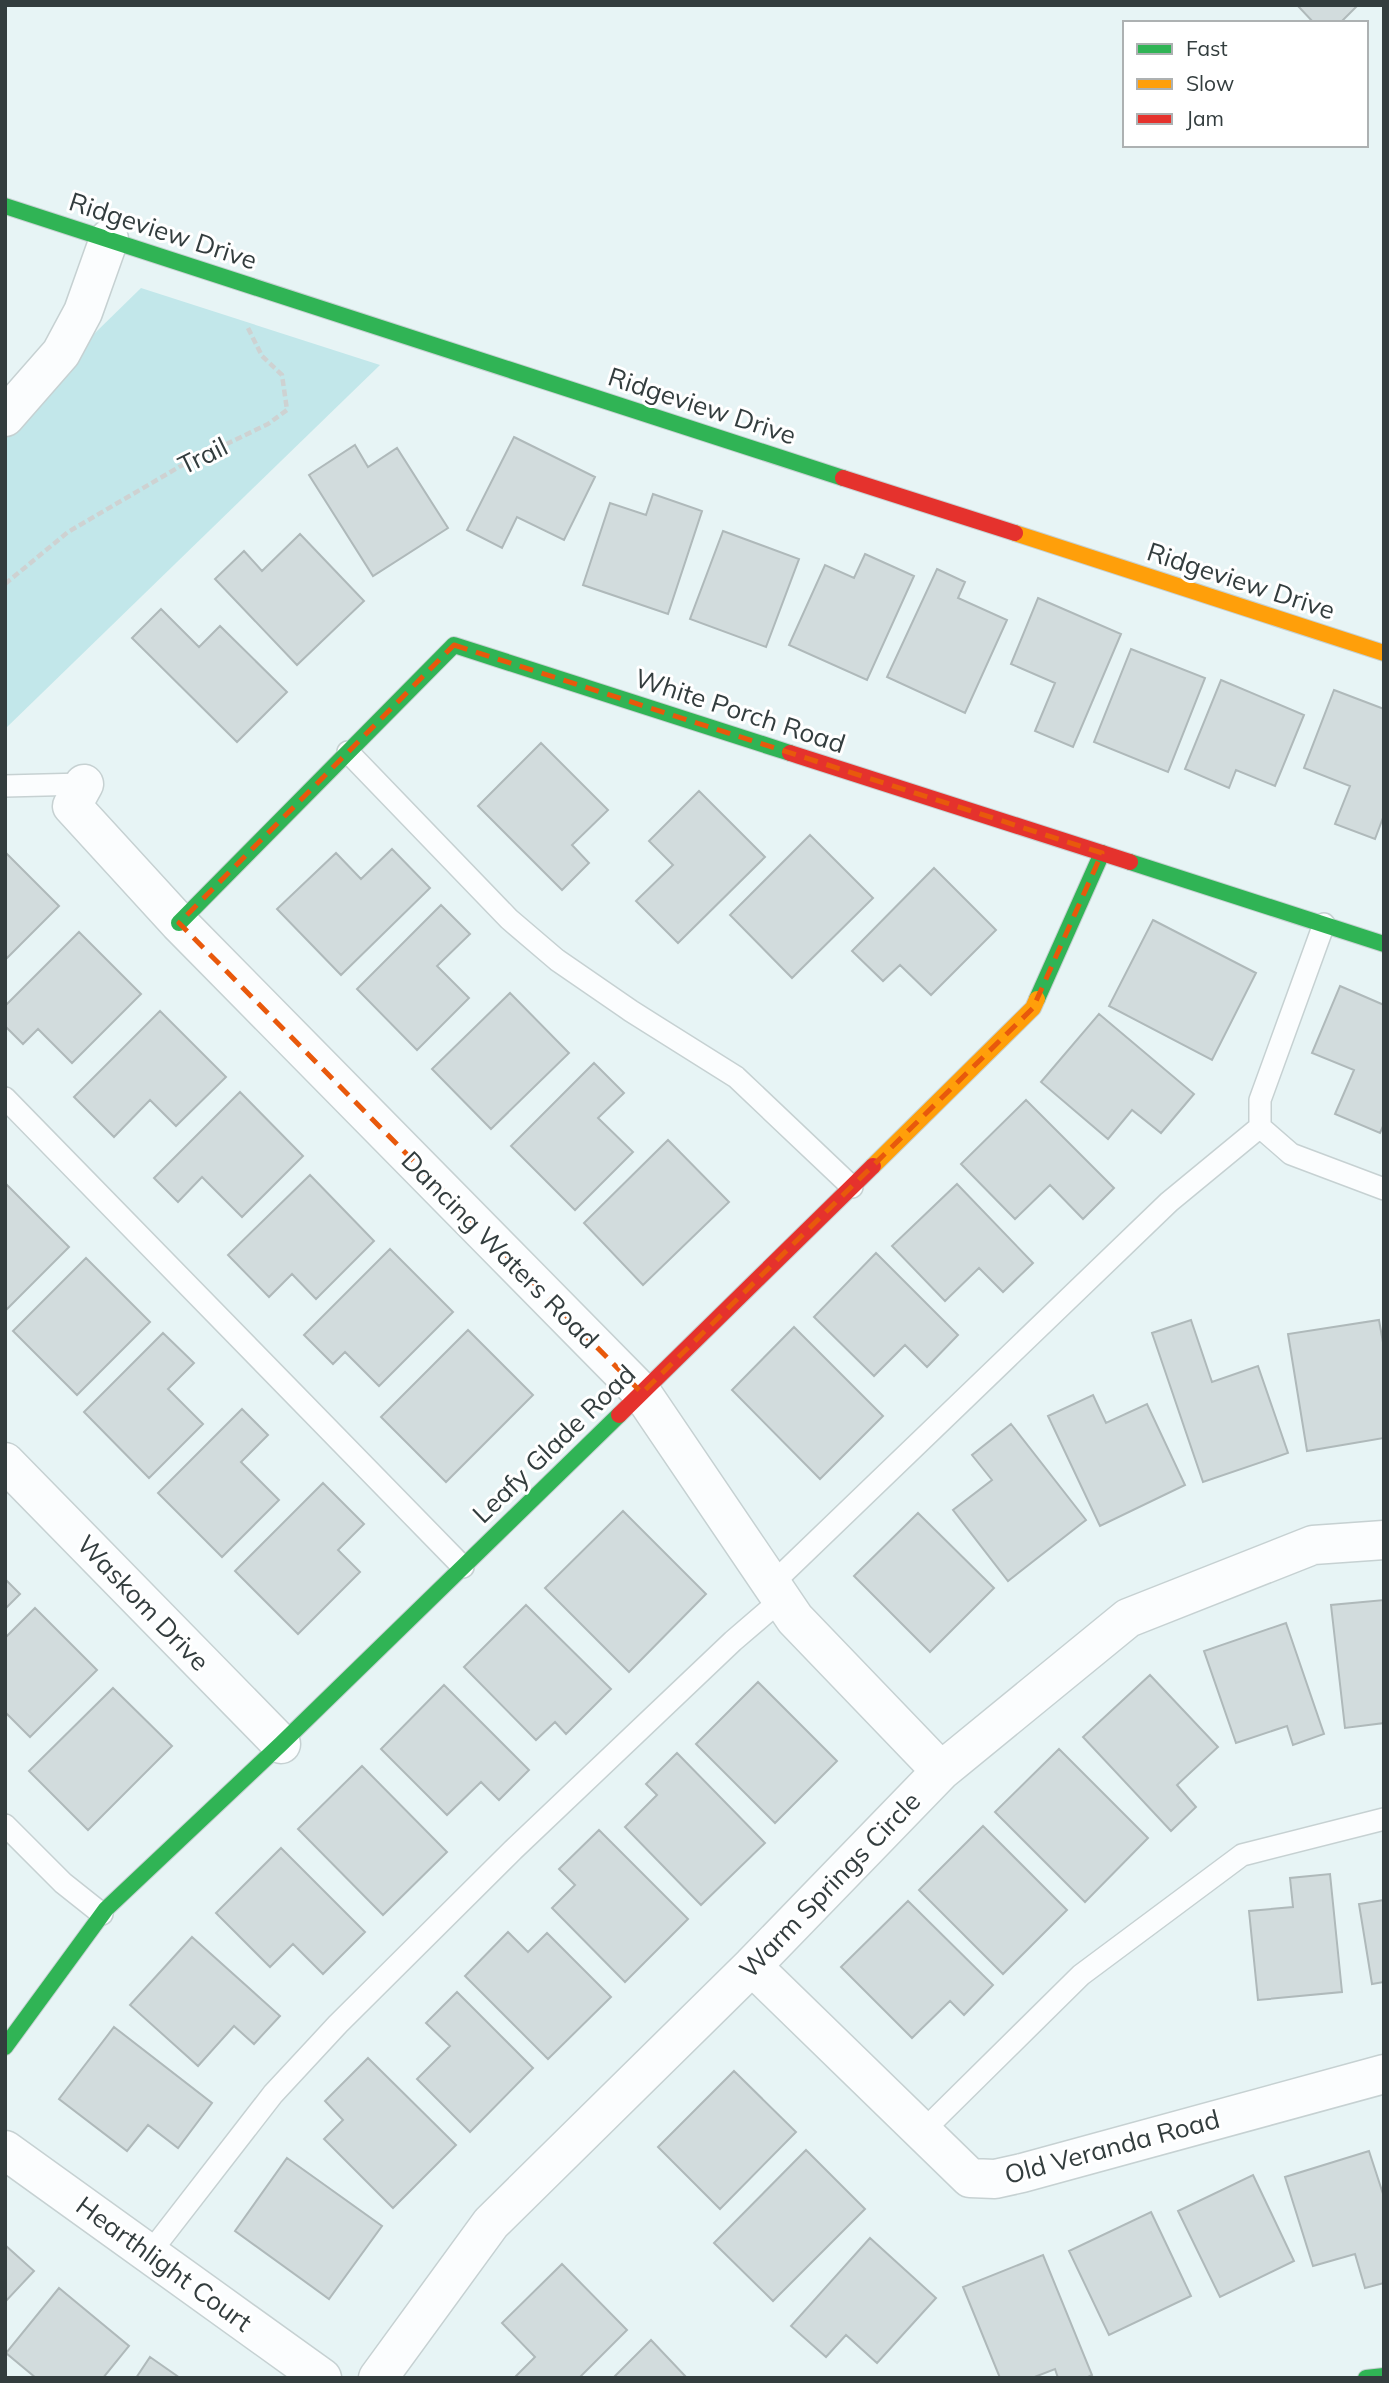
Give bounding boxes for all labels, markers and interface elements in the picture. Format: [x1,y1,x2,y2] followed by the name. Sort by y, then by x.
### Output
[1123,21,1368,147] legend
[1186,35,1228,61] text: Fast
[1186,70,1234,96] text: Slow
[1186,105,1224,131] text: Jam
[65,185,261,276] street label: Ridgeview Drive
[604,360,800,451] street label: Ridgeview Drive
[173,430,233,482] street label: Trail
[1143,535,1339,626] street label: Ridgeview Drive
[631,661,850,760] street label: White Porch Road
[395,1144,606,1355] street label: Dancing Waters Road
[465,1357,642,1530] street label: Leafy Glade Road
[70,1528,216,1678] street label: Waskom Drive
[732,1785,927,1985] street label: Warm Springs Circle
[1001,2102,1223,2191] street label: Old Veranda Road
[70,2189,259,2338] street label: Hearthlight Court

